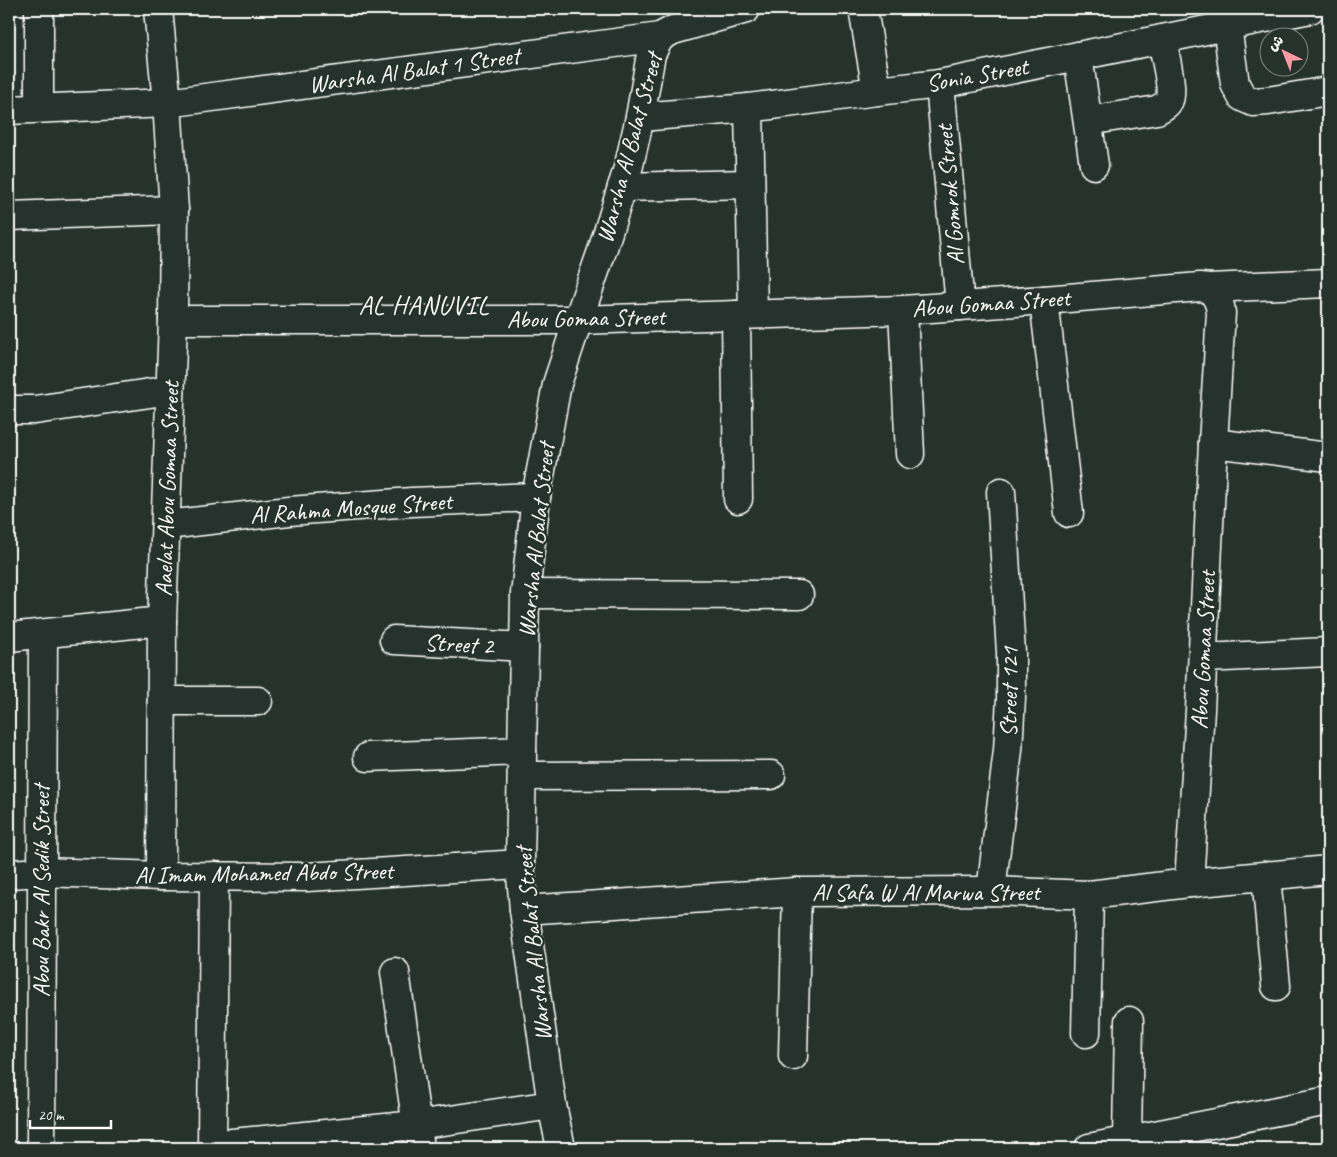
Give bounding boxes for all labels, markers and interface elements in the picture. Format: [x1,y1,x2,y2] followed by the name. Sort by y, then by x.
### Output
[1260,28,1310,78] north arrow
[1264,31,1287,54] text: ش
[307,40,524,100] street label: Warsha Al Balat 1 Street
[589,47,670,246] street label: Warsha Al Balat Street
[924,51,1032,99] street label: Sonia Street
[929,122,971,266] street label: Al Gomrok Street
[911,282,1073,323] street label: Abou Gomaa Street
[359,289,489,322] district label: AL HANUVIL
[507,302,667,334] street label: Abou Gomaa Street
[148,379,186,597] street label: Aaelat Abou Gomaa Street
[511,438,561,639] street label: Warsha Al Balat Street
[249,486,455,530] street label: Al Rahma Mosque Street
[1184,568,1222,730] street label: Abou Gomaa Street
[424,627,496,661] street label: Street 2
[993,645,1025,737] street label: Street 121
[26,782,56,997] street label: Abou Bakr Al Sedik Street
[508,842,558,1043] street label: Warsha Al Balat Street
[135,856,395,890] street label: Al Imam Mohamed Abdo Street
[812,877,1042,907] street label: Al Safa W Al Marwa Street
[30,1097,111,1129] scale bar
[38,1106,65,1125] text: 20 m

